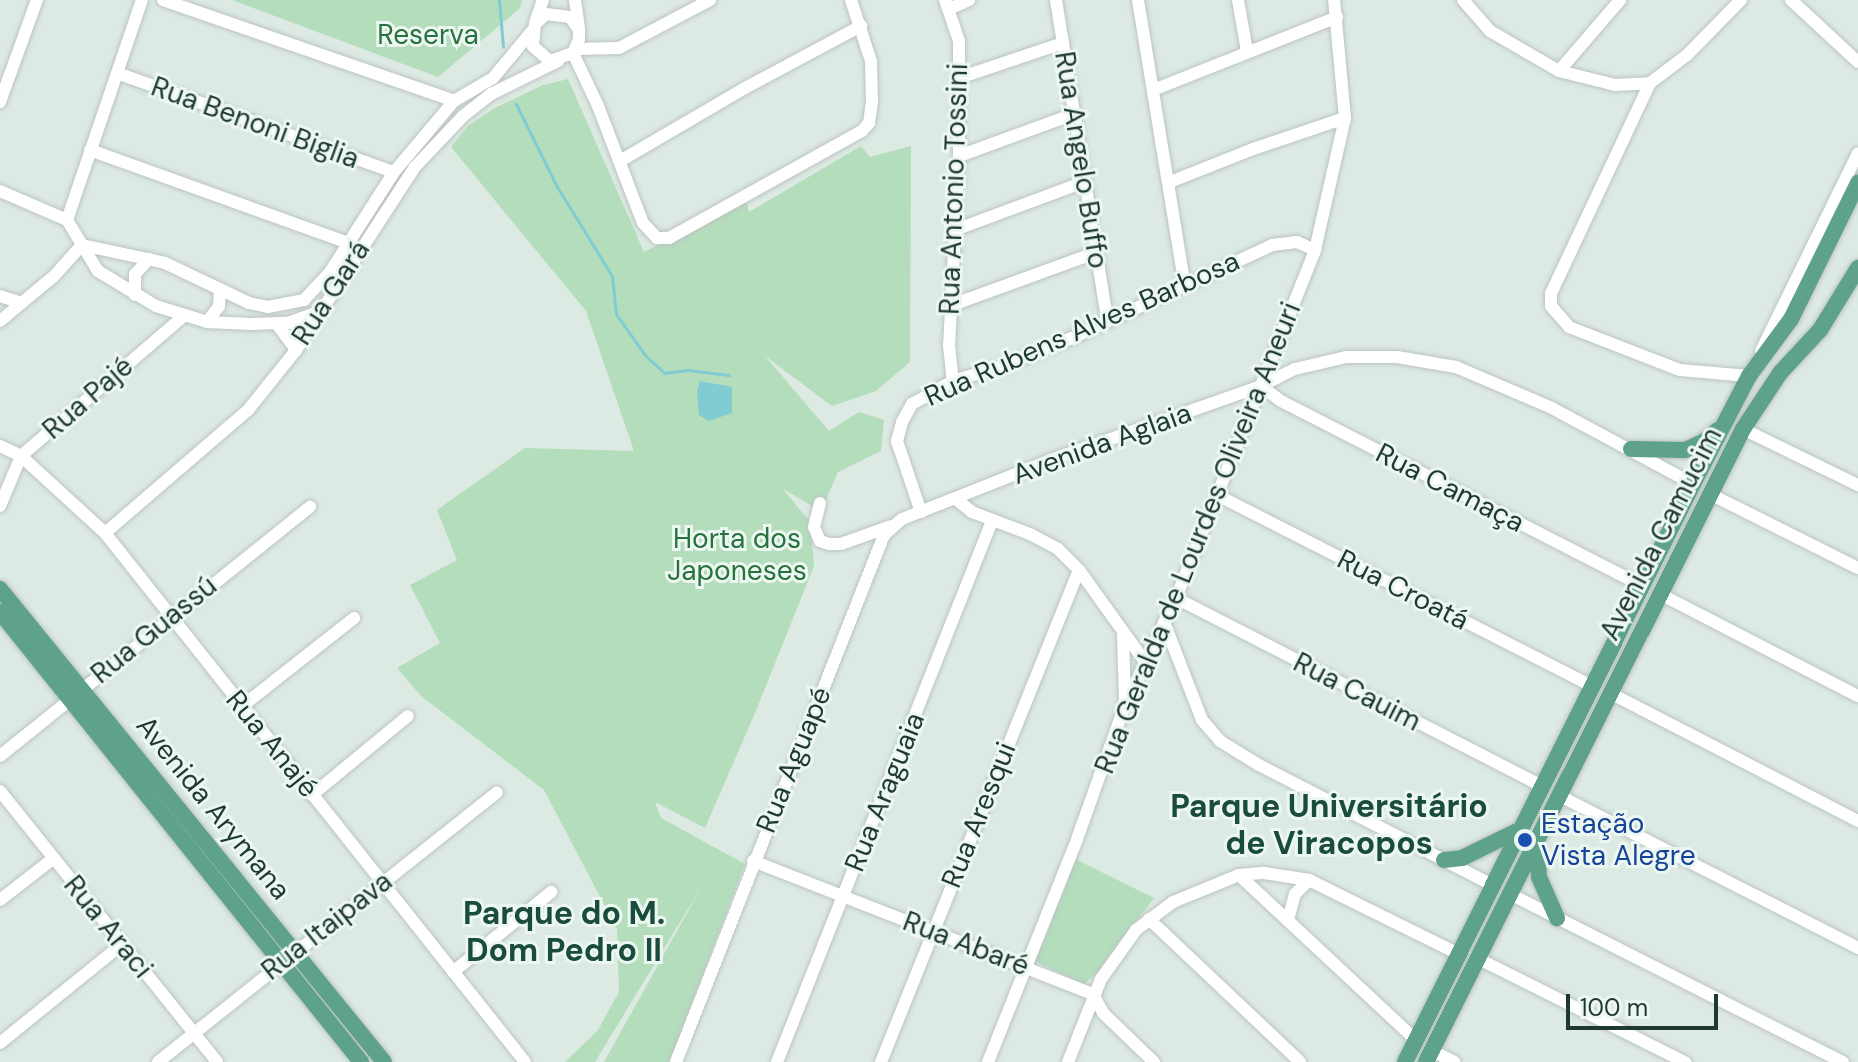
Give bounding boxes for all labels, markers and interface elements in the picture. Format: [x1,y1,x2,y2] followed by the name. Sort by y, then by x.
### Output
[377,18,479,52] park label: Reserva
[1047,49,1115,271] street label: Rua Angelo Buffo
[933,63,975,315] street label: Rua Antonio Tossini
[147,70,363,176] street label: Rua Benoni Biglia
[285,235,377,351] street label: Rua Gará
[919,244,1245,414] street label: Rua Rubens Alves Barbosa
[1088,298,1308,778] street label: Rua Geralda de Lourdes Oliveira Aneuri
[36,350,140,446] street label: Rua Pajé
[1008,396,1196,492] street label: Avenida Aglaia
[1593,422,1729,646] street label: Avenida Camucim
[1370,436,1530,540] street label: Rua Camaça
[667,522,807,588] park label: Horta dos Japoneses
[1332,543,1474,637] street label: Rua Croatá
[84,569,224,691] street label: Rua Guassú
[1288,646,1426,738] street label: Rua Cauim
[750,682,838,838] street label: Rua Aguapé
[219,684,325,804] street label: Rua Anajé
[838,708,932,876] street label: Rua Araguaia
[129,710,297,906] street label: Avenida Arymana
[935,737,1023,893] street label: Rua Aresqui
[1170,788,1488,863] district label: Parque Universitário de Viracopos
[1541,807,1696,873] place label: Estação Vista Alegre
[1516,831,1534,849] marker: Estação Vista Alegre
[255,865,399,987] street label: Rua Itaipava
[56,869,160,985] street label: Rua Araci
[463,895,665,970] district label: Parque do M. Dom Pedro II
[898,905,1034,983] street label: Rua Abaré
[1570,978,1722,1028] scale bar
[1580,992,1648,1023] text: 100 m

